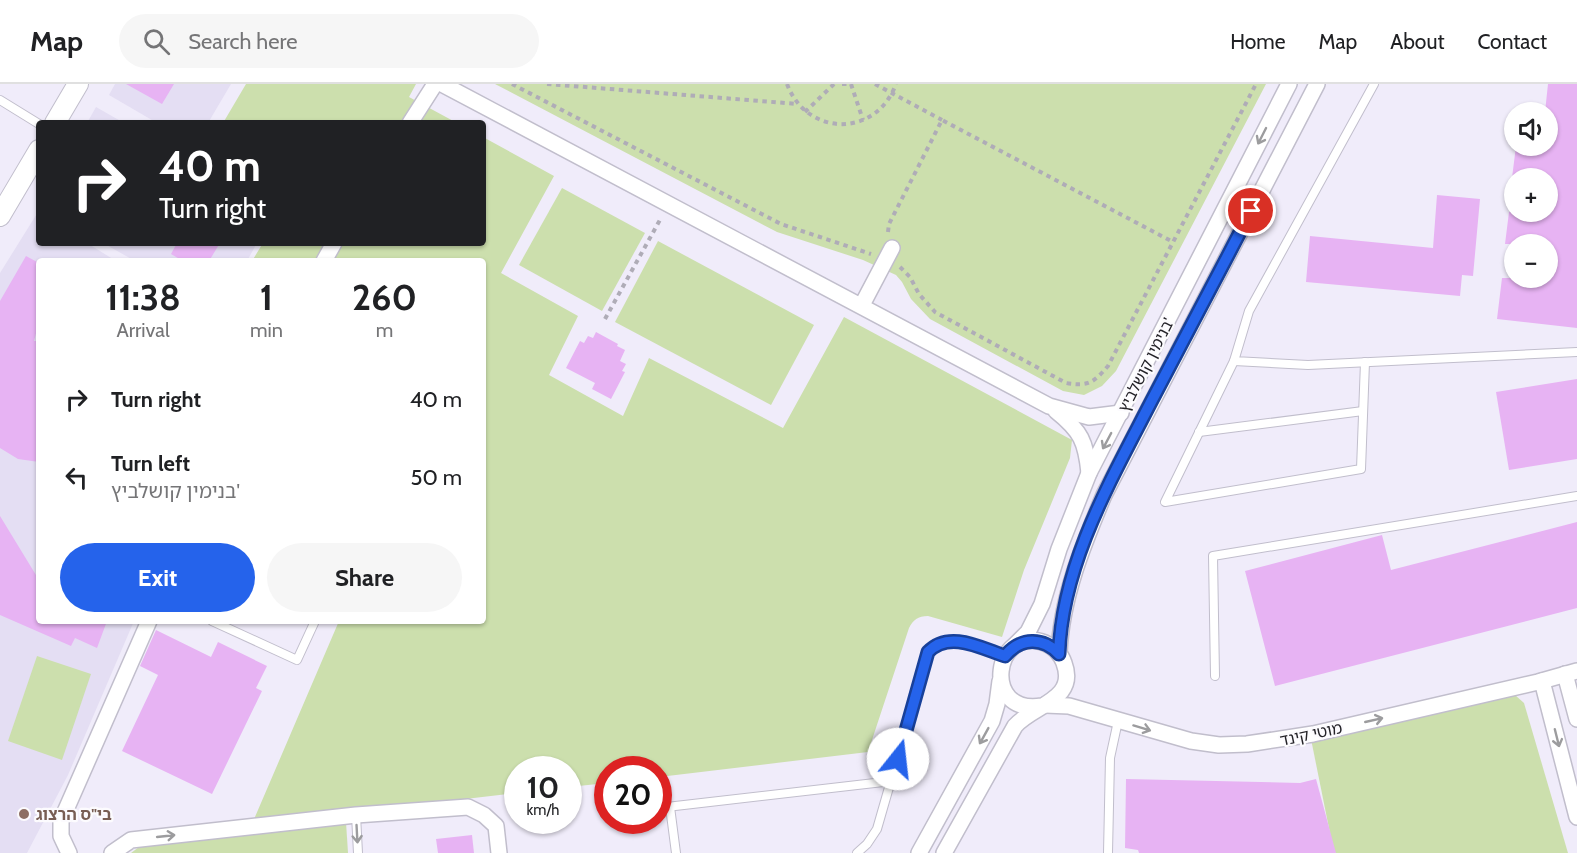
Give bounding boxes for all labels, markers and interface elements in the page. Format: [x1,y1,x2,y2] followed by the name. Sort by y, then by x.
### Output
[119,14,539,68] search box
[30,24,83,58] text: Map
[140,25,173,58] icon: search
[188,28,297,55] text: Search here
[1230,29,1286,54] text: Home
[1319,29,1357,54] text: Map
[1390,29,1444,54] text: About
[1477,29,1547,54] text: Contact
[1504,102,1558,288] map controls
[1504,102,1558,156] button: sound
[1256,127,1268,144] one-way arrow
[159,140,261,192] text: 40 m
[60,144,138,222] icon: right
[1504,168,1558,222] button: +
[1225,185,1276,236] pin
[159,192,266,225] text: Turn right
[1234,194,1267,227] icon: arrive
[1504,234,1558,288] button: −
[105,275,181,319] text: 11:38
[260,275,273,319] text: 1
[352,275,417,319] text: 260
[1114,315,1178,415] street label: בנימין קושלביץ'
[116,318,170,342] text: Arrival
[250,318,283,342] text: min
[376,318,393,342] text: m
[60,383,93,416] icon: right
[111,386,201,413] text: Turn right
[410,386,462,413] text: 40 m
[1100,431,1112,449] one-way arrow
[111,450,190,477] text: Turn left
[60,461,93,494] icon: left
[410,464,462,491] text: 50 m
[111,479,240,503] text: בנימין קושלביץ'
[60,543,255,612] button: Exit
[267,543,462,612] button: Share
[1364,714,1384,725] one-way arrow
[1278,718,1344,750] street label: מוטי קינד
[1132,723,1151,734] one-way arrow
[866,727,930,791] position arrow
[978,727,990,744] one-way arrow
[1551,728,1563,747] one-way arrow
[594,756,672,834] speed limit sign: 20
[527,769,559,806] text: 10
[527,801,559,819] text: km/h
[36,805,112,824] place label: בי"ס הרצוג
[17,807,31,821] marker: בי"ס הרצוג
[352,824,363,844] one-way arrow
[156,830,175,841] one-way arrow

